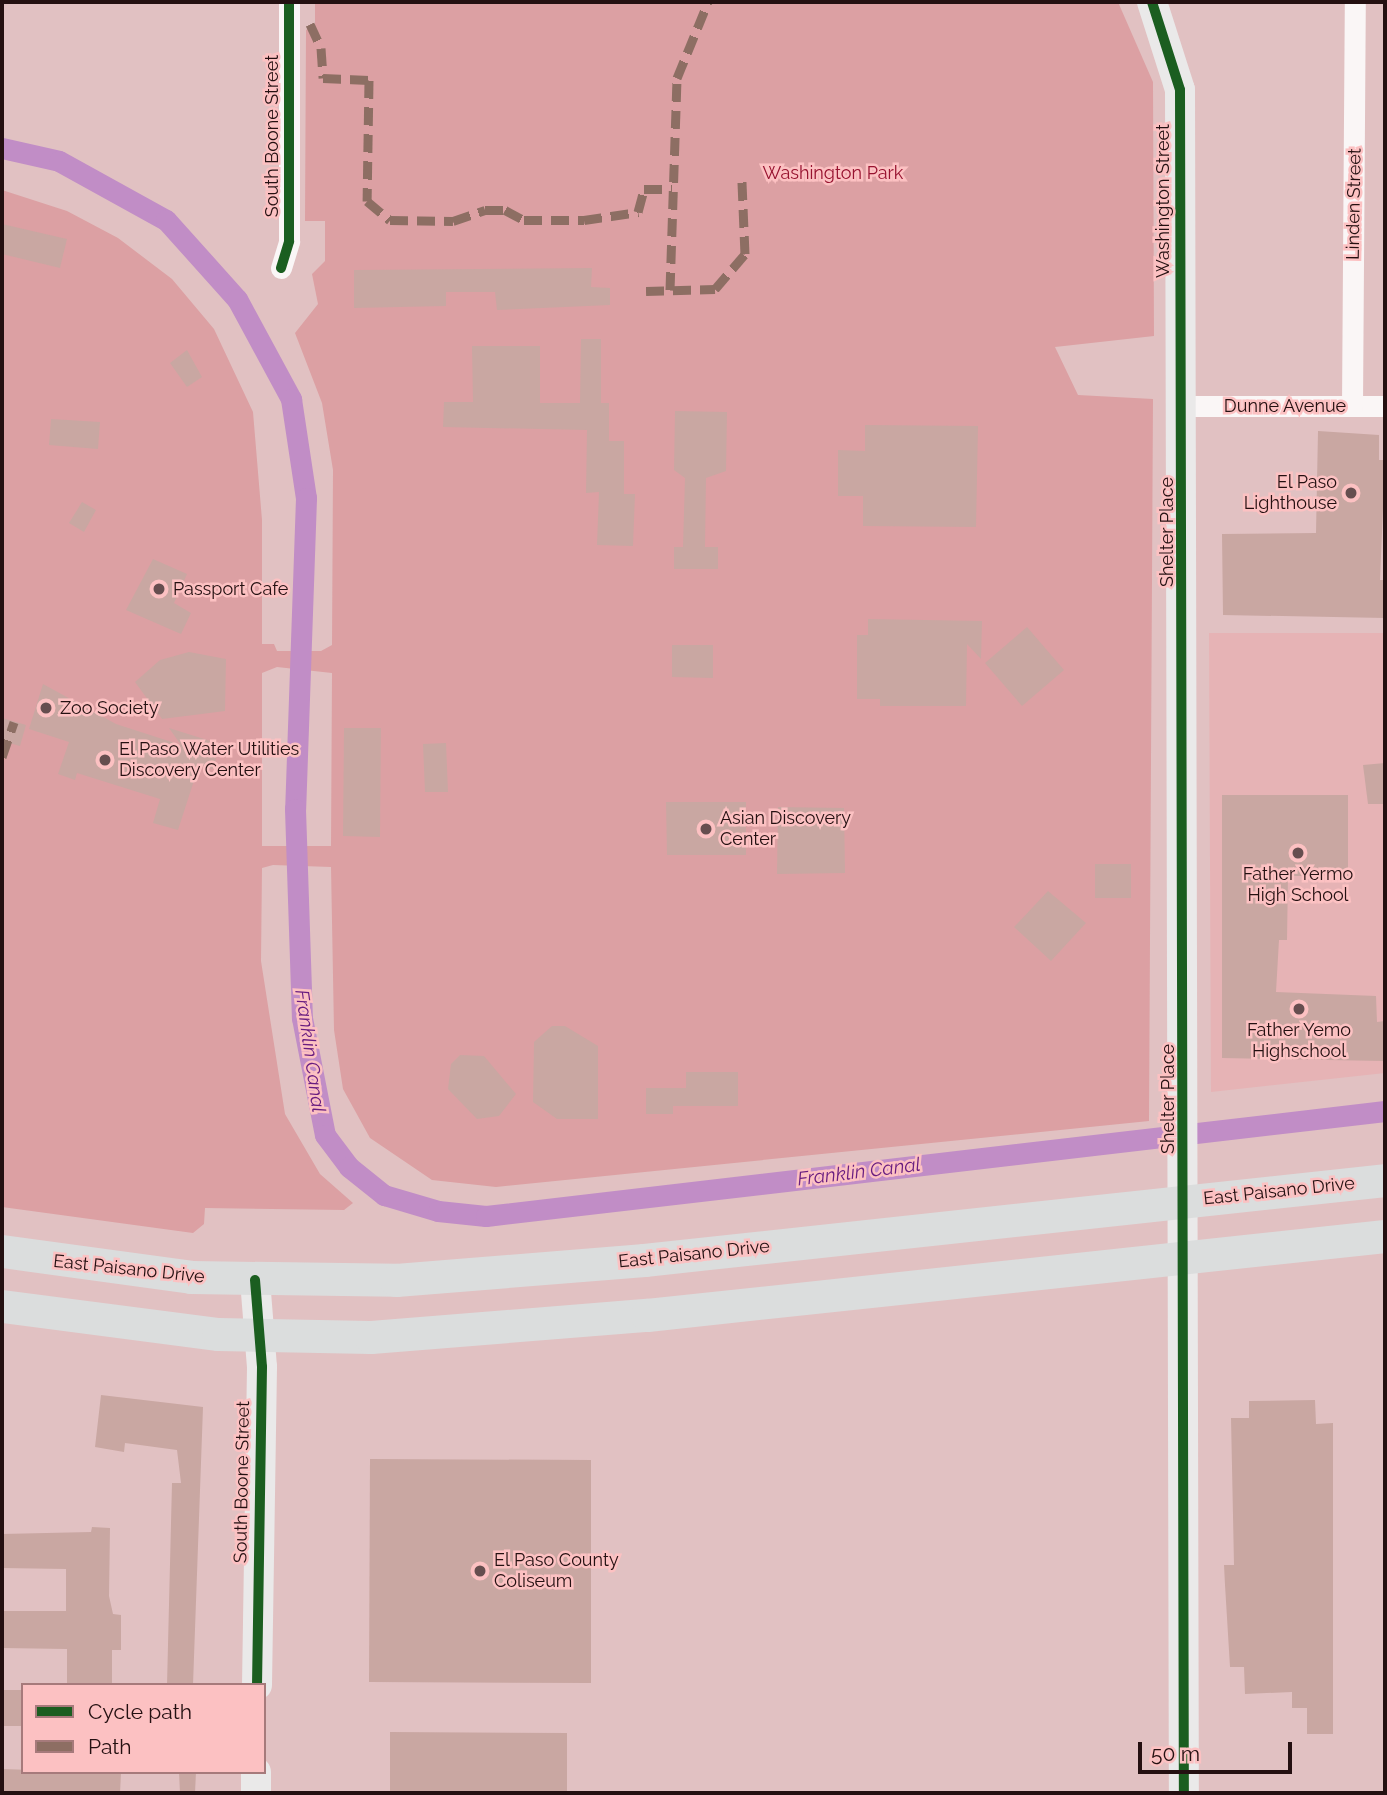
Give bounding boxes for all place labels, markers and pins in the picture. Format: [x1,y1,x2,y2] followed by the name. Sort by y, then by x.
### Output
[1244,472,1337,514] place label: El Paso Lighthouse
[1343,485,1359,501] marker: El Paso Lighthouse
[173,578,288,600] place label: Passport Cafe
[151,581,167,597] marker: Passport Cafe
[60,697,159,719] place label: Zoo Society
[38,700,54,716] marker: Zoo Society
[119,739,301,782] place label: El Paso Water Utilities Discovery Center
[97,752,113,768] marker: El Paso Water Utilities Discovery Center
[720,808,851,850] place label: Asian Discovery Center
[698,821,714,837] marker: Asian Discovery Center
[1290,845,1306,861] marker: Father Yermo High School
[1242,864,1354,906] place label: Father Yermo High School
[1291,1001,1307,1017] marker: Father Yemo Highschool
[1246,1020,1352,1062] place label: Father Yemo Highschool
[494,1550,619,1592] place label: El Paso County Coliseum
[472,1563,488,1579] marker: El Paso County Coliseum

